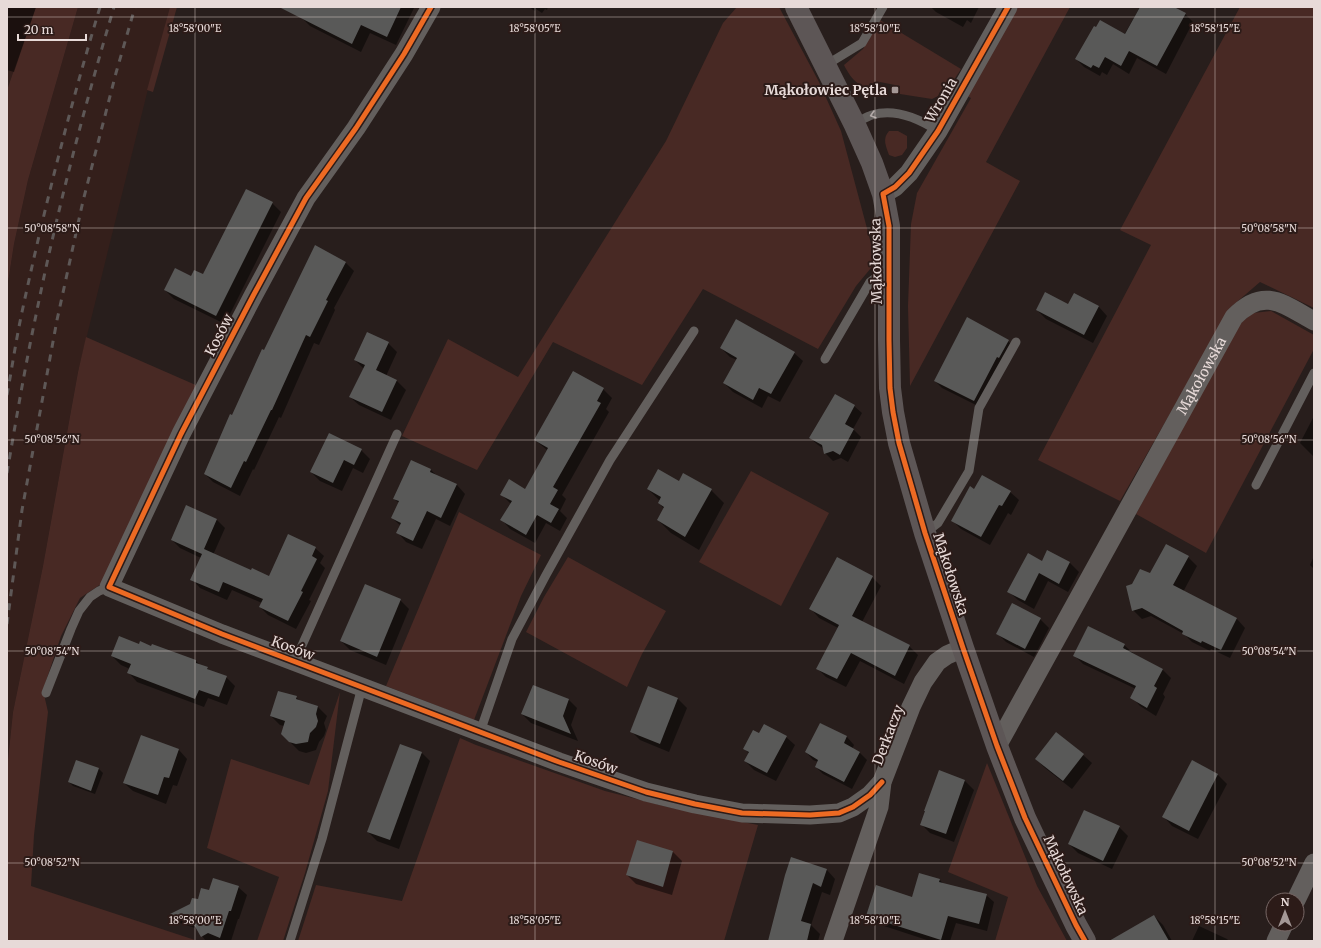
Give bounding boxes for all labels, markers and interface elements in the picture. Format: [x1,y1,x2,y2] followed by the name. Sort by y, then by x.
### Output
[18,16,86,42] scale bar
[24,22,53,37] text: 20 m
[169,22,222,35] text: 18°58'00"E
[509,22,561,35] text: 18°58'05"E
[850,22,901,35] text: 18°58'10"E
[1190,22,1240,35] text: 18°58'15"E
[920,74,961,127] street label: Wronia
[765,81,887,99] place label: Mąkołowiec Pętla
[890,85,900,95] marker: Mąkołowiec Pętla
[870,110,877,119] one-way arrow
[866,217,886,304] street label: Mąkołowska
[24,222,80,235] text: 50°08'58"N
[1241,222,1297,235] text: 50°08'58"N
[201,311,237,359] street label: Kosów
[1173,333,1230,418] street label: Mąkołowska
[24,433,80,446] text: 50°08'56"N
[1241,433,1297,446] text: 50°08'56"N
[929,530,973,618] street label: Mąkołowska
[269,632,317,664] street label: Kosów
[25,645,80,658] text: 50°08'54"N
[1242,645,1297,658] text: 50°08'54"N
[868,701,908,768] street label: Derkaczy
[572,746,620,778] street label: Kosów
[1040,832,1093,918] street label: Mąkołowska
[25,856,80,869] text: 50°08'52"N
[1242,856,1297,869] text: 50°08'52"N
[1265,892,1305,932] north arrow
[1281,895,1290,909] text: N
[169,914,222,927] text: 18°58'00"E
[509,914,561,927] text: 18°58'05"E
[850,914,901,927] text: 18°58'10"E
[1190,914,1240,927] text: 18°58'15"E

